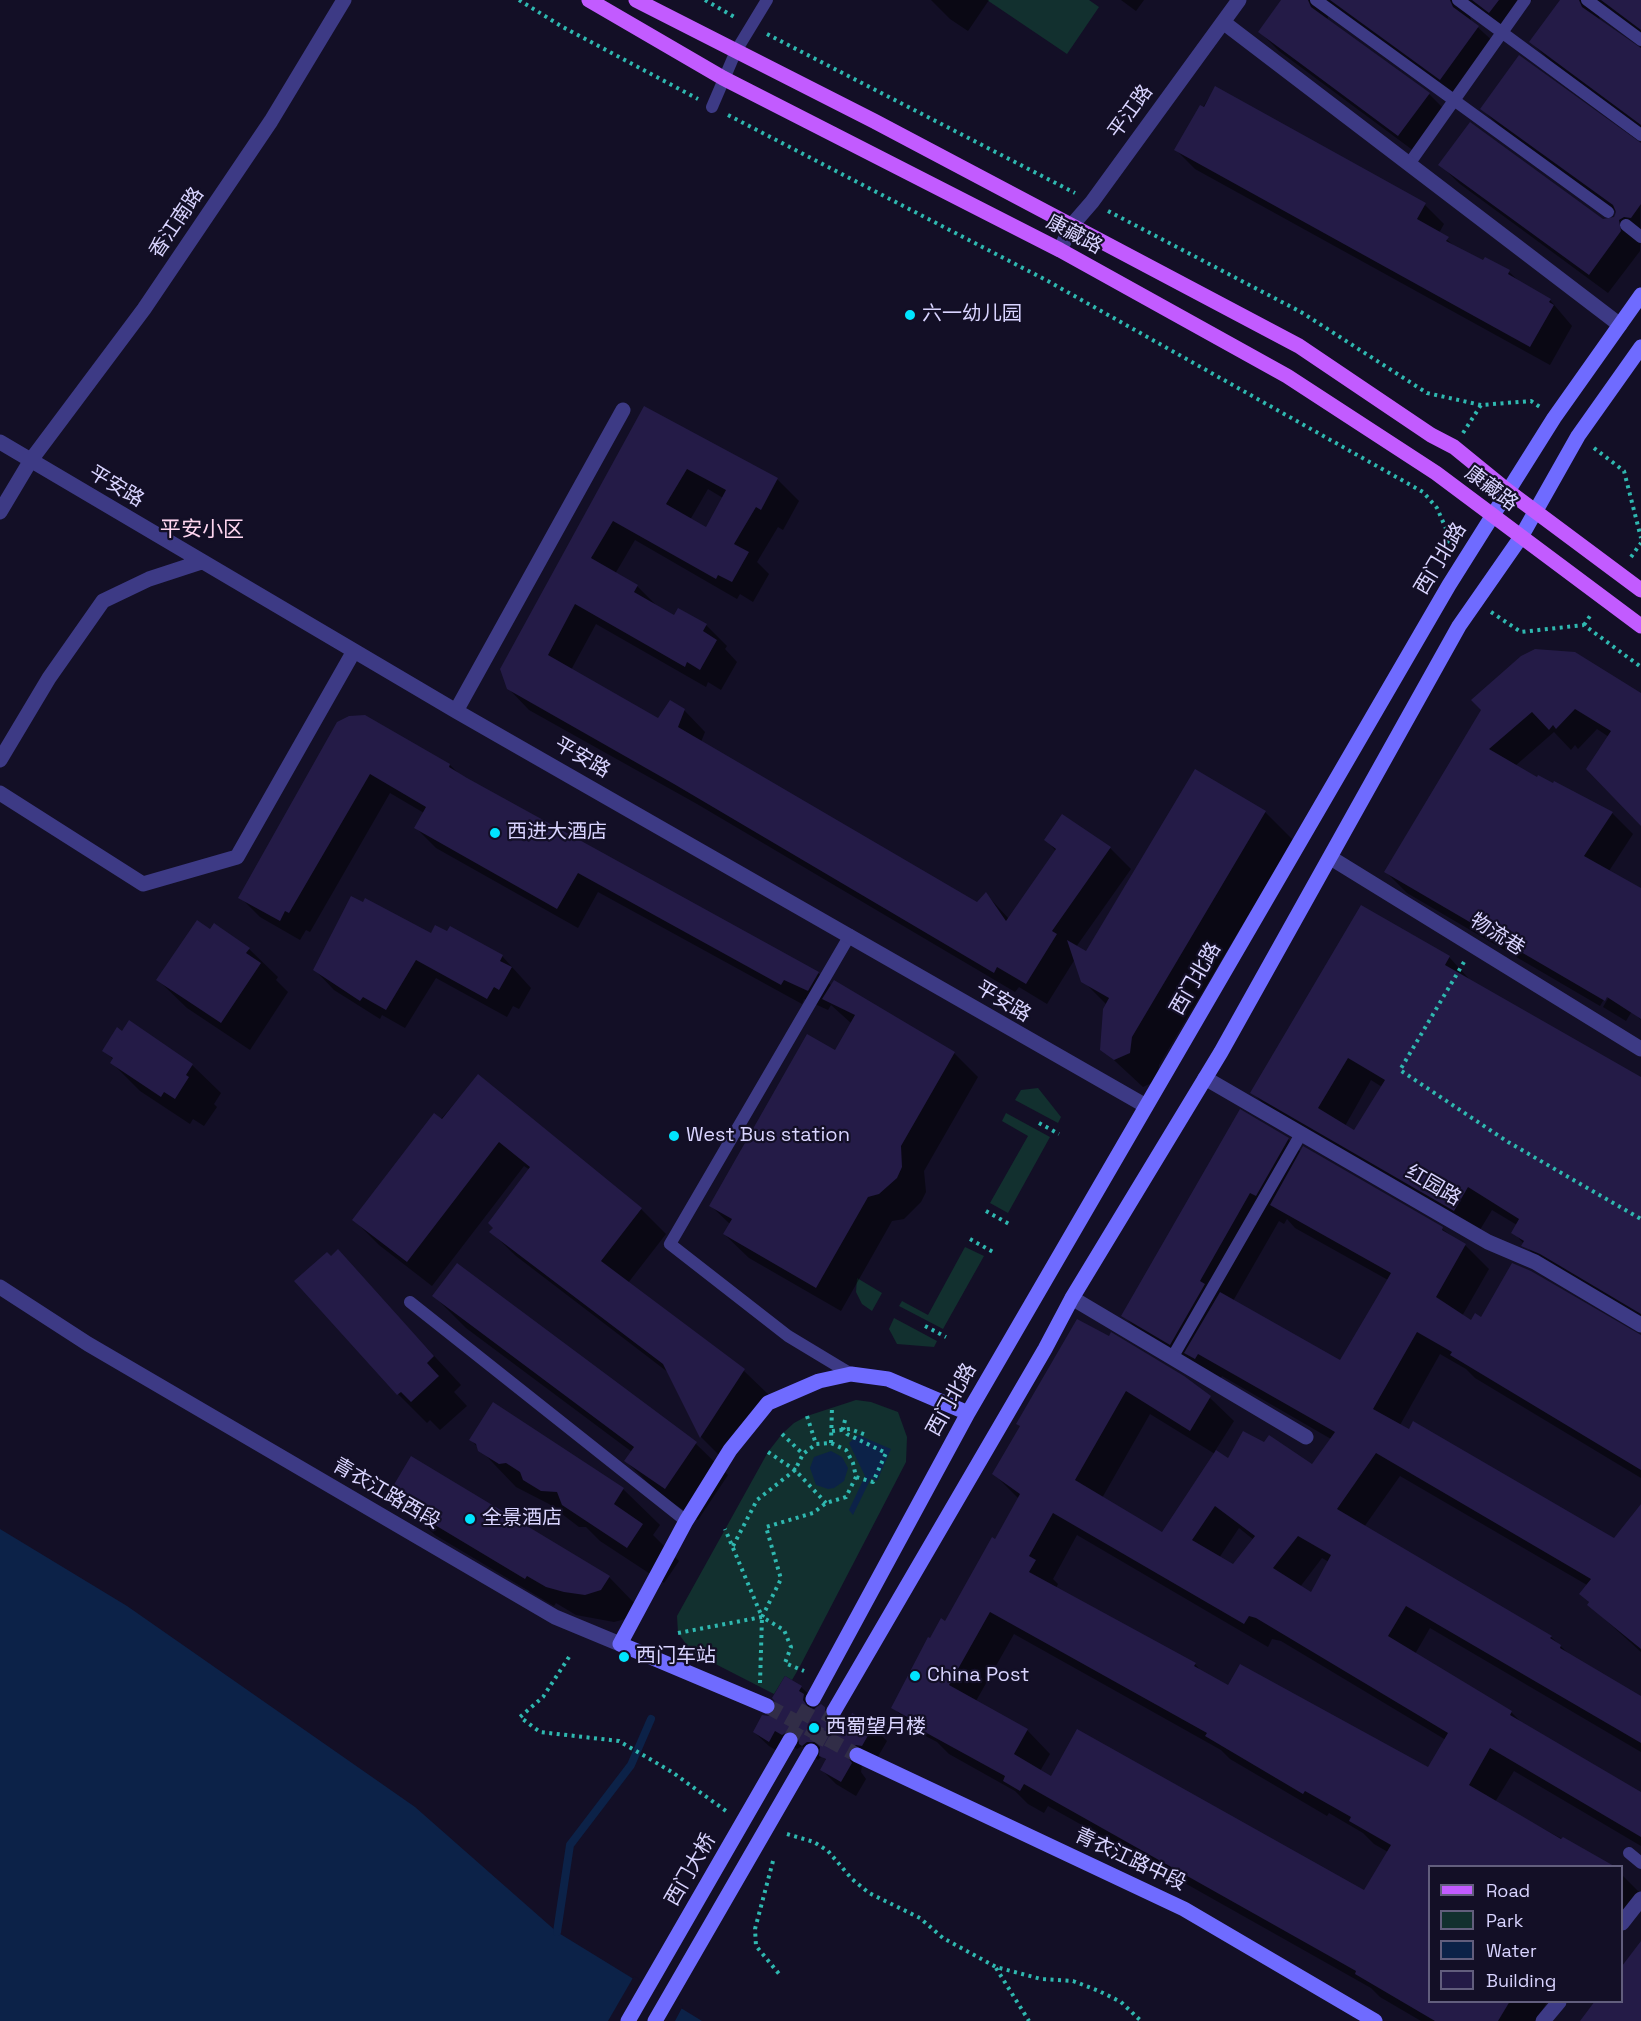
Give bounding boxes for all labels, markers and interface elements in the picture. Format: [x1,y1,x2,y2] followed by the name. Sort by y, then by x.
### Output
[1104,81,1158,143] street label: 平江路
[145,183,209,263] street label: 香江南路
[1042,210,1106,260] street label: 康藏路
[922,303,1022,327] place label: 六一幼儿园
[903,308,917,322] marker: 六一幼儿园
[84,461,148,513] street label: 平安路
[1460,461,1522,517] street label: 康藏路
[160,517,244,543] district label: 平安小区
[1410,519,1472,599] street label: 西门北路
[550,733,614,783] street label: 平安路
[507,821,607,845] place label: 西进大酒店
[488,826,502,840] marker: 西进大酒店
[1465,909,1529,961] street label: 物流巷
[1166,938,1226,1020] street label: 西门北路
[971,976,1035,1028] street label: 平安路
[686,1124,850,1148] place label: West Bus station
[667,1129,681,1143] marker: West Bus station
[1401,1161,1465,1211] street label: 红园路
[922,1359,982,1441] street label: 西门北路
[328,1454,444,1534] street label: 青衣江路西段
[482,1507,562,1531] place label: 全景酒店
[463,1512,477,1526] marker: 全景酒店
[636,1645,716,1669] place label: 西门车站
[617,1650,631,1664] marker: 西门车站
[927,1664,1029,1688] place label: China Post
[908,1669,922,1683] marker: China Post
[826,1716,926,1740] place label: 西蜀望月楼
[807,1721,821,1735] marker: 西蜀望月楼
[1071,1824,1189,1896] street label: 青衣江路中段
[661,1829,721,1911] street label: 西门大桥
[1428,1865,1623,2003] legend
[1486,1879,1530,1902] text: Road
[1486,1909,1523,1932] text: Park
[1486,1939,1537,1962] text: Water
[1486,1969,1556,1992] text: Building

